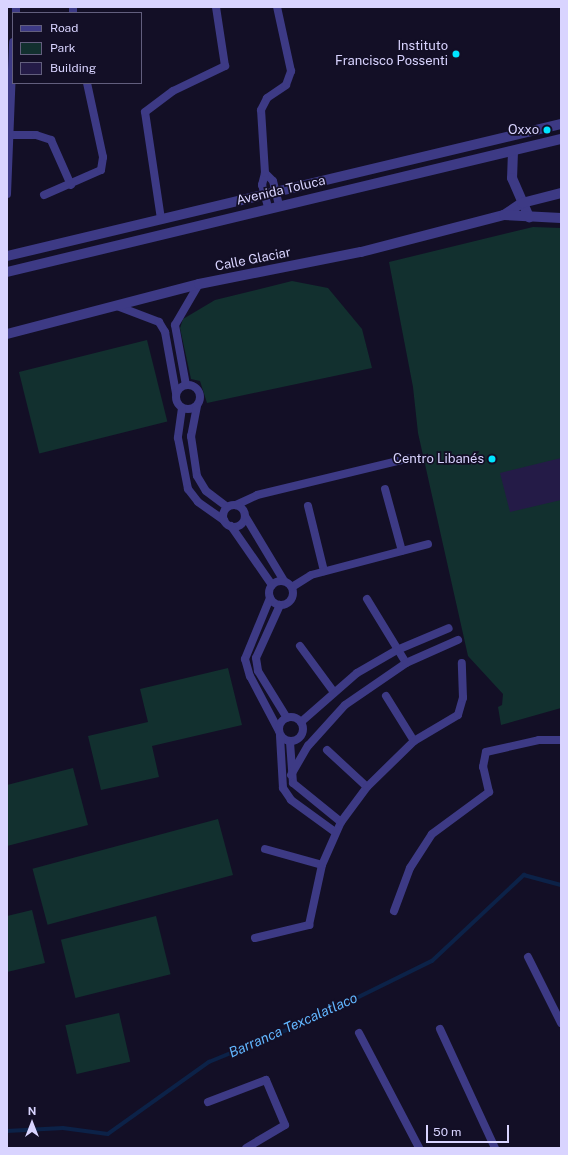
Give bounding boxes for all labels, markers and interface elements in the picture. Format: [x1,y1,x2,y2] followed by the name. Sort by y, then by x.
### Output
[12,12,142,84] legend
[50,21,78,35] text: Road
[335,39,448,70] place label: Instituto Francisco Possenti
[50,41,76,55] text: Park
[451,49,461,59] marker: Instituto Francisco Possenti
[50,61,96,75] text: Building
[508,122,539,138] place label: Oxxo
[542,125,552,135] marker: Oxxo
[235,173,327,209] street label: Avenida Toluca
[214,245,292,275] street label: Calle Glaciar
[393,451,484,467] place label: Centro Libanés
[487,454,497,464] marker: Centro Libanés
[226,989,360,1061] water label: Barranca Texcalatlaco
[12,1103,52,1143] north arrow
[28,1105,36,1117] text: N
[428,1117,511,1143] scale bar
[433,1125,461,1139] text: 50 m

